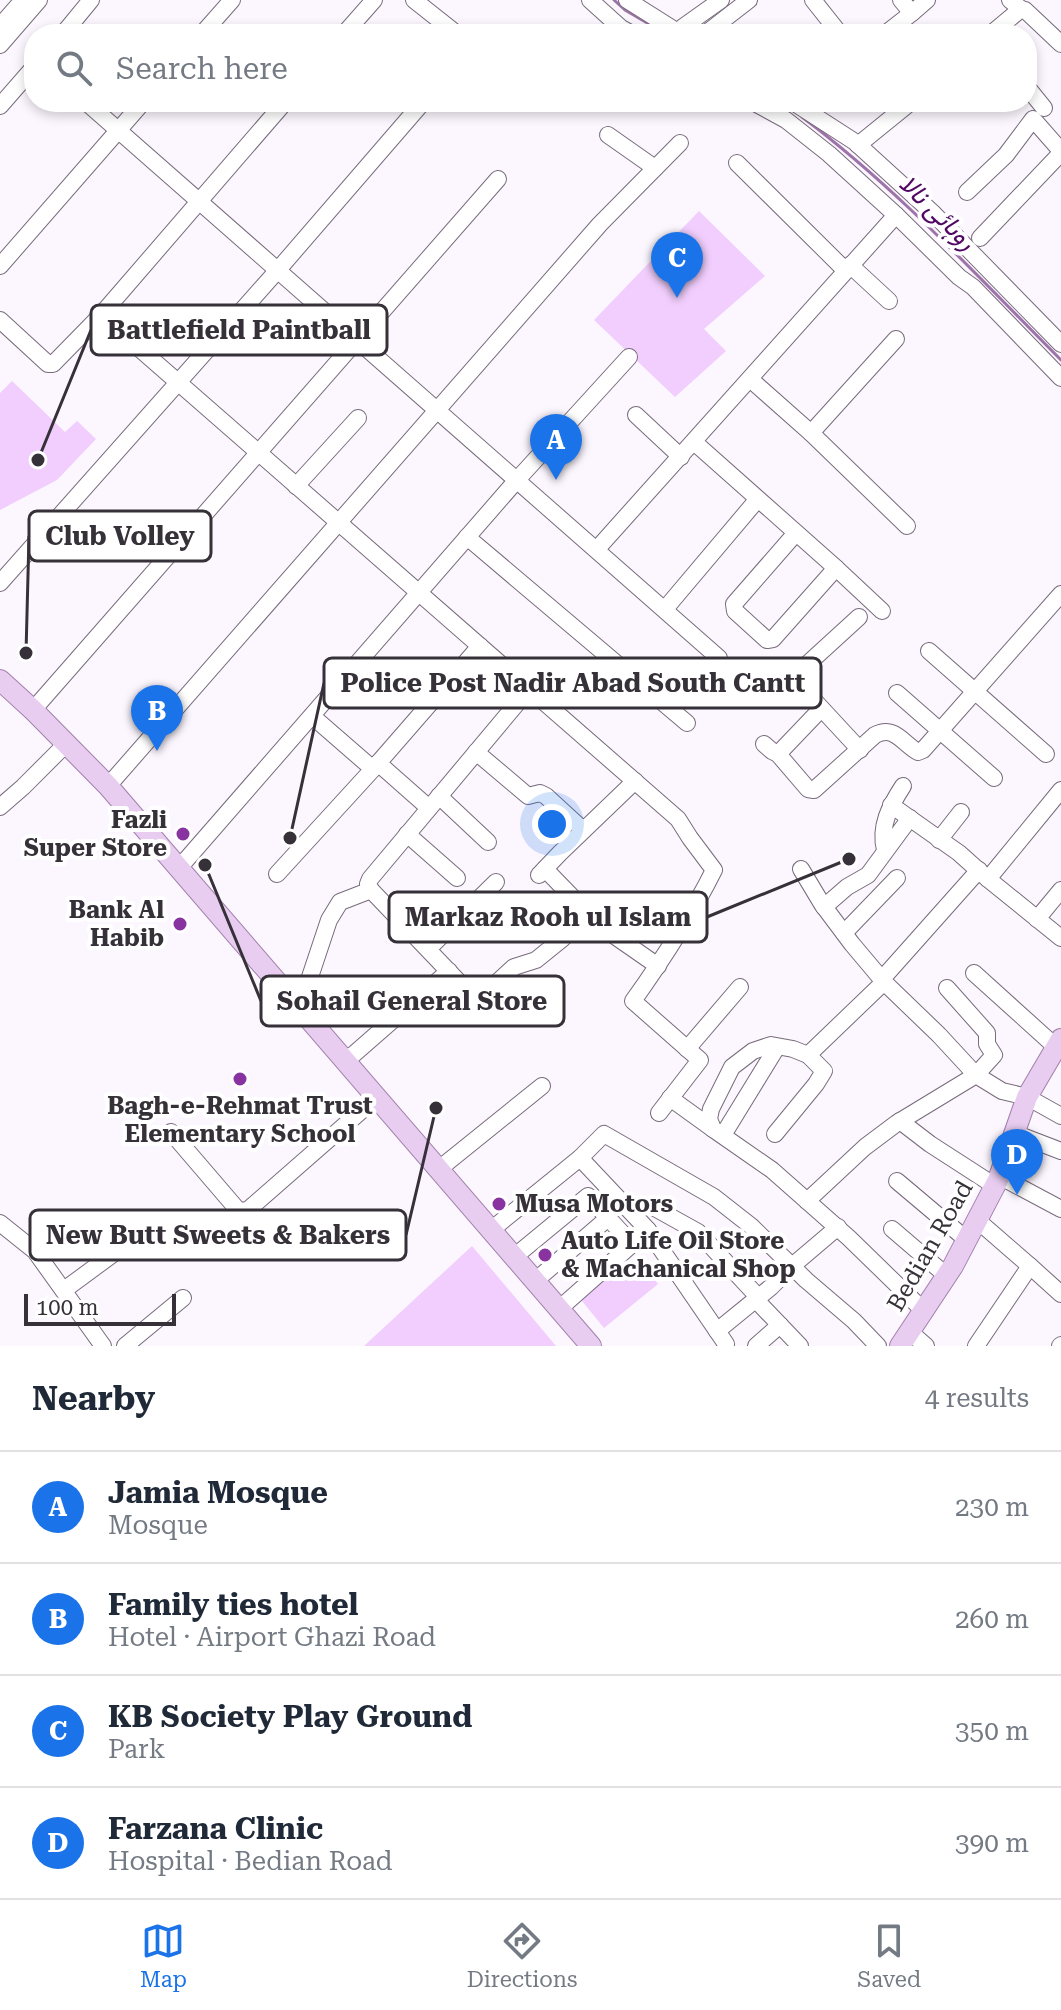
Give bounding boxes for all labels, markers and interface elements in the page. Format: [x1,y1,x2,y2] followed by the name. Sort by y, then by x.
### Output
[24,24,1037,112] search box
[52,46,96,90] icon: search
[116,51,288,86] text: Search here
[892,168,983,257] water label: روہائی نالا
[651,232,703,298] pin: C
[91,305,387,355] callout: Battlefield Paintball
[107,315,371,345] text: Battlefield Paintball
[530,414,582,480] pin: A
[29,511,211,561] callout: Club Volley
[45,521,195,551] text: Club Volley
[324,658,821,708] callout: Police Post Nadir Abad South Cantt
[341,668,806,698] text: Police Post Nadir Abad South Cantt
[131,685,183,751] pin: B
[532,804,572,844] your location
[24,806,167,862] place label: Fazli Super Store
[174,825,192,843] marker: Fazli Super Store
[389,892,707,942] callout: Markaz Rooh ul Islam
[69,896,164,952] place label: Bank Al Habib
[405,902,691,932] text: Markaz Rooh ul Islam
[171,915,189,933] marker: Bank Al Habib
[261,976,564,1026] callout: Sohail General Store
[277,986,547,1016] text: Sohail General Store
[231,1070,249,1088] marker: Bagh-e-Rehmat Trust Elementary School
[107,1092,373,1148] place label: Bagh-e-Rehmat Trust Elementary School
[991,1129,1043,1195] pin: D
[881,1176,979,1316] street label: Bedian Road
[515,1190,673,1218] place label: Musa Motors
[490,1195,508,1213] marker: Musa Motors
[30,1210,406,1260] callout: New Butt Sweets & Bakers
[46,1220,390,1250] text: New Butt Sweets & Bakers
[561,1227,796,1283] place label: Auto Life Oil Store & Machanical Shop
[536,1246,554,1264] marker: Auto Life Oil Store & Machanical Shop
[24,1290,176,1326] scale bar
[36,1295,99,1320] text: 100 m
[32,1378,155,1418] text: Nearby
[925,1383,1029,1413] text: 4 results
[108,1475,328,1510] text: Jamia Mosque
[49,1492,67,1522] text: A
[955,1492,1029,1522] text: 230 m
[108,1510,208,1540] text: Mosque
[108,1587,358,1622] text: Family ties hotel
[49,1604,67,1634] text: B
[955,1604,1029,1634] text: 260 m
[108,1622,436,1652] text: Hotel · Airport Ghazi Road
[108,1699,472,1734] text: KB Society Play Ground
[49,1716,67,1746] text: C
[955,1716,1029,1746] text: 350 m
[108,1734,165,1764] text: Park
[108,1811,323,1846] text: Farzana Clinic
[48,1828,68,1858] text: D
[955,1828,1029,1858] text: 390 m
[108,1846,393,1876] text: Hospital · Bedian Road
[140,1919,187,1992] tab: Map
[467,1919,578,1992] tab: Directions
[857,1919,921,1992] tab: Saved

